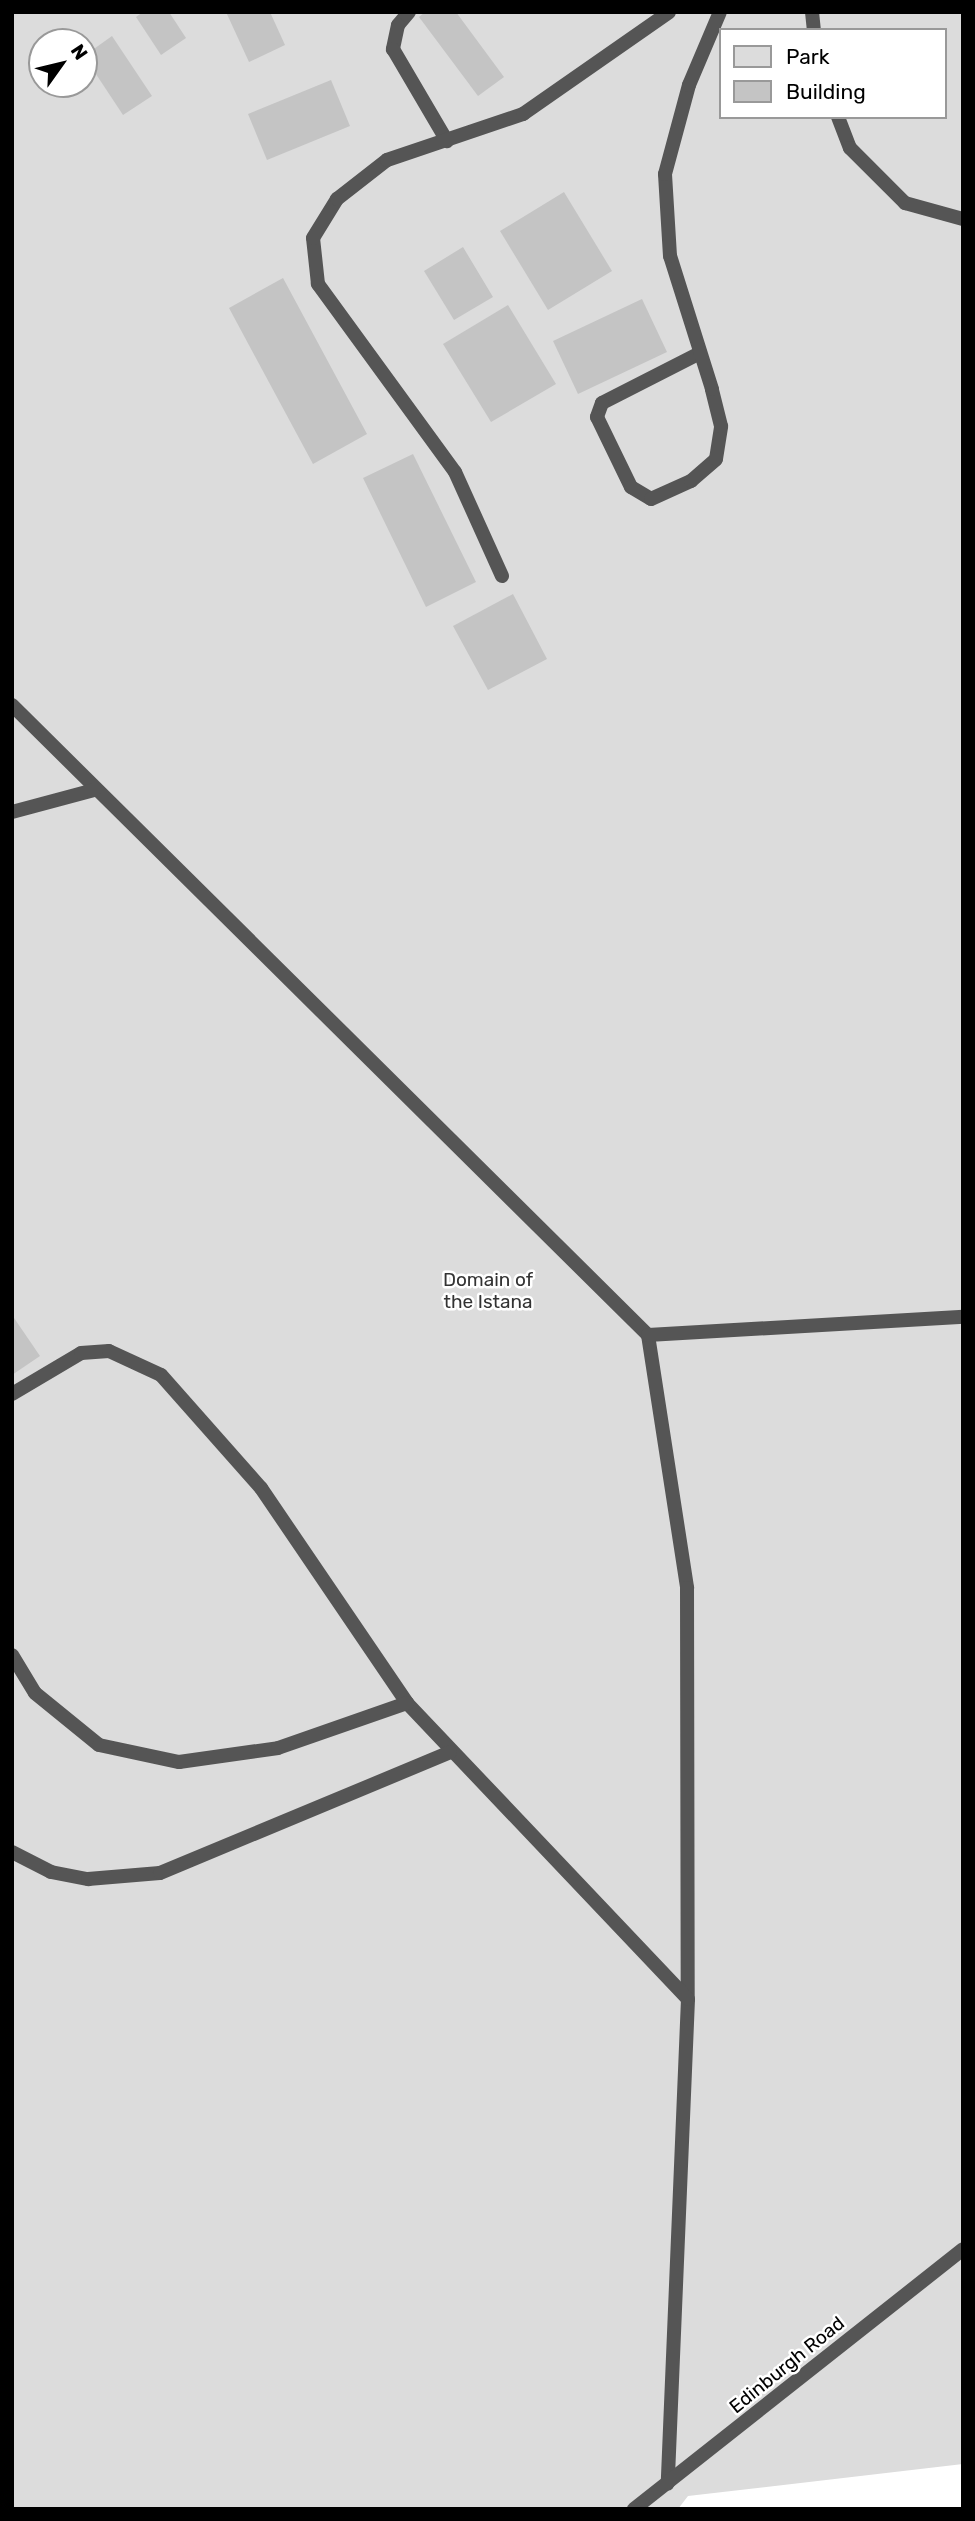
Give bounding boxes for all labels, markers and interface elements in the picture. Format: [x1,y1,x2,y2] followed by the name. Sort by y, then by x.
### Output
[28,28,98,98] north arrow
[720,28,947,119] legend
[66,40,93,64] text: N
[786,44,830,69] text: Park
[786,79,866,104] text: Building
[443,1269,533,1313] park label: Domain of the Istana
[725,2312,849,2418] street label: Edinburgh Road

